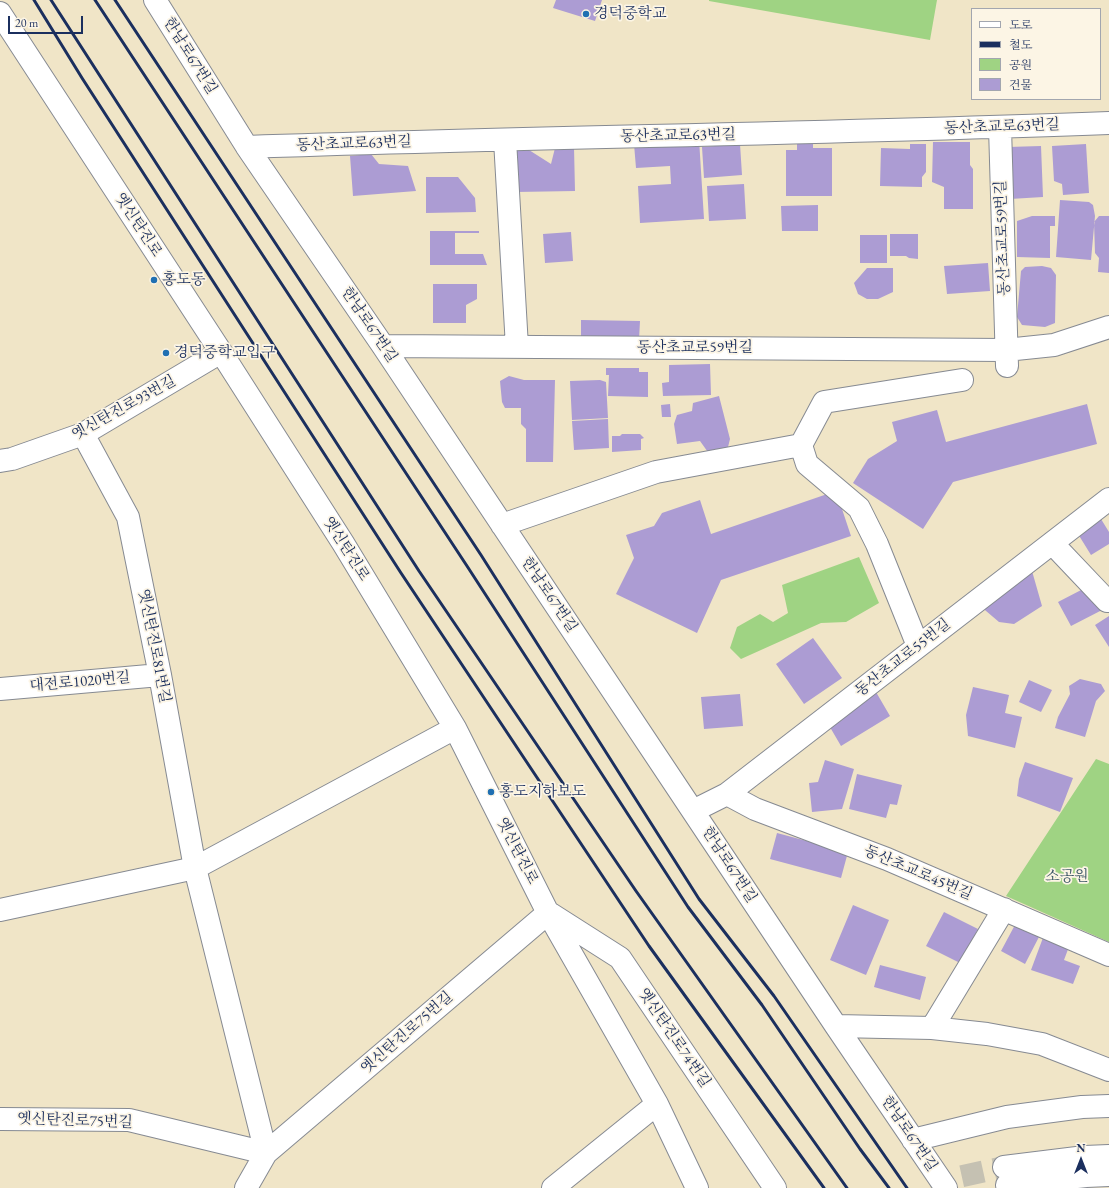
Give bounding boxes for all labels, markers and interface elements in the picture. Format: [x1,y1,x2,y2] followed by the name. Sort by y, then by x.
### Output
[594,5,666,23] place label: 경덕중학교
[10,8,85,34] scale bar
[971,8,1101,100] legend
[581,9,591,19] marker: 경덕중학교
[159,14,221,98] street label: 한남로67번길
[15,15,38,31] text: 20 m
[1009,17,1032,33] text: 도로
[1009,37,1032,53] text: 철도
[1009,57,1032,73] text: 공원
[1009,77,1032,93] text: 건물
[944,116,1060,138] street label: 동산초교로63번길
[620,126,736,146] street label: 동산초교로63번길
[296,133,412,155] street label: 동산초교로63번길
[992,180,1014,296] street label: 동산초교로59번길
[111,190,165,260] street label: 옛신탄진로
[162,271,205,289] place label: 홍도동
[149,275,159,285] marker: 홍도동
[337,284,401,366] street label: 한남로67번길
[637,339,753,357] street label: 동산초교로59번길
[174,344,275,362] place label: 경덕중학교입구
[161,348,171,358] marker: 경덕중학교입구
[69,372,179,444] street label: 옛신탄진로93번길
[319,514,373,584] street label: 옛신탄진로
[517,554,581,636] street label: 한남로67번길
[134,587,174,705] street label: 옛신탄진로81번길
[852,615,954,701] street label: 동산초교로55번길
[29,669,131,695] street label: 대전로1020번길
[499,783,586,801] place label: 홍도지하보도
[486,787,496,797] marker: 홍도지하보도
[493,815,541,887] street label: 옛신탄진로
[698,824,760,906] street label: 한남로67번길
[861,842,975,904] street label: 동산초교로45번길
[1045,868,1089,886] park label: 소공원
[634,985,714,1091] street label: 옛신탄진로74번길
[357,988,457,1078] street label: 옛신탄진로75번길
[877,1093,941,1175] street label: 한남로67번길
[17,1110,133,1132] street label: 옛신탄진로75번길
[1061,1140,1101,1180] north arrow
[1077,1141,1085,1155] text: N

